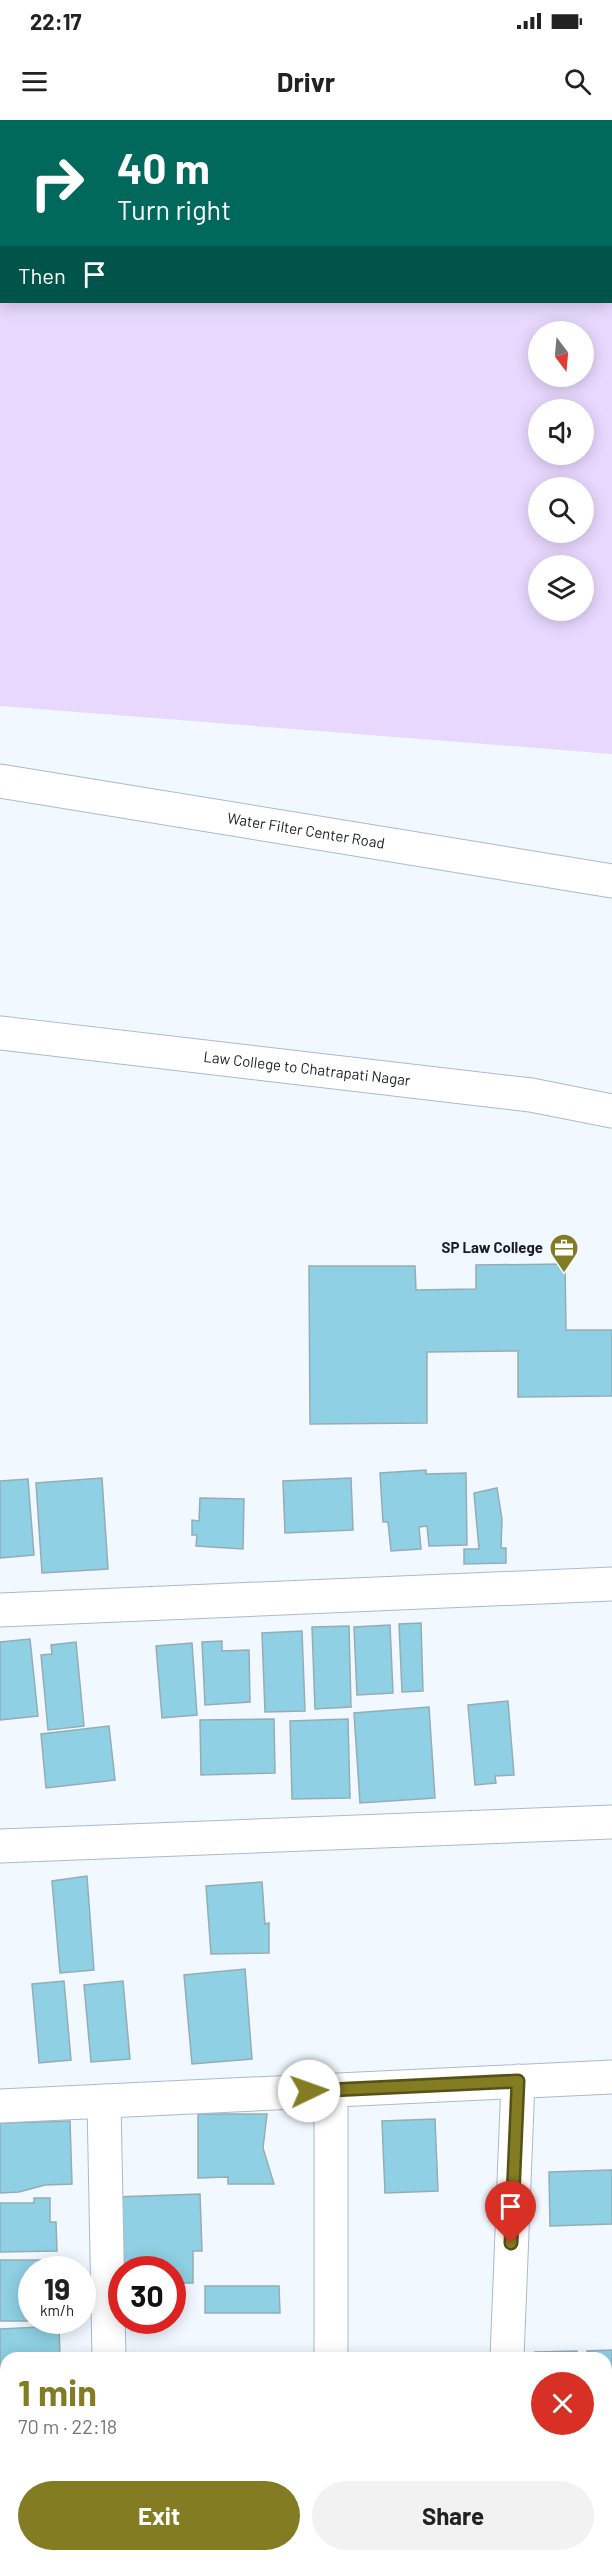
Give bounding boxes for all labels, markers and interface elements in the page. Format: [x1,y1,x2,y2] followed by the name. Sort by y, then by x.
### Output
[30,8,81,34] text: 22:17
[18,65,51,98] icon: menu
[277,65,335,97] text: Drivr
[561,65,594,98] icon: search
[117,142,210,192] text: 40 m
[18,144,96,222] icon: right
[117,193,231,225] text: Turn right
[78,258,111,291] icon: arrive
[18,262,66,288] text: Then
[528,321,594,387] north arrow
[528,321,594,621] map controls
[528,399,594,465] button: sound
[528,477,594,543] button: search
[528,555,594,621] button: layers
[226,808,386,852] street label: Water Filter Center Road
[203,1047,412,1089] street label: Law College to Chatrapati Nagar
[548,1232,580,1274] office icon: SP Law College
[442,1238,543,1256] place label: SP Law College
[277,2059,341,2123] position arrow
[485,2181,536,2243] pin
[494,2190,527,2223] icon: arrive
[108,2256,186,2334] speed limit sign: 30
[44,2270,70,2306] text: 19
[40,2301,74,2319] text: km/h
[18,2370,97,2413] text: 1 min
[531,2372,594,2435] button: close
[18,2414,117,2438] text: 70 m · 22:18
[18,2481,300,2550] button: Exit
[312,2481,594,2550] button: Share

